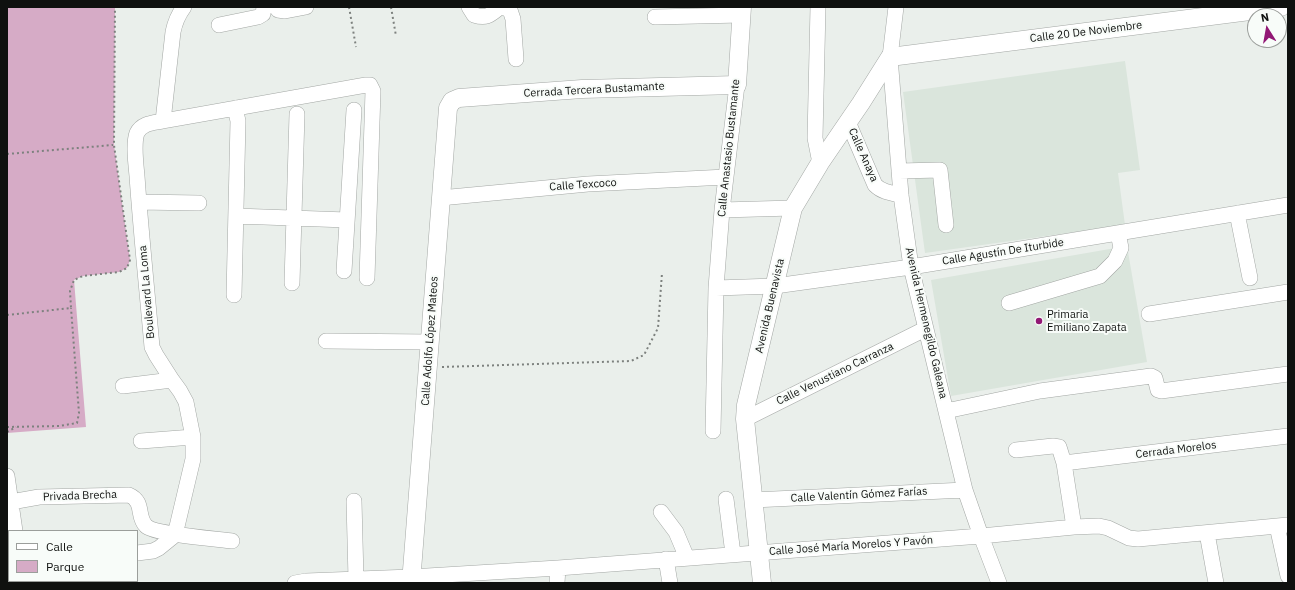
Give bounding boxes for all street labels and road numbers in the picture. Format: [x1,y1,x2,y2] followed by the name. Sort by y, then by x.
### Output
[1029,19,1143,45] street label: Calle 20 De Noviembre
[715,79,743,217] street label: Calle Anastasio Bustamante
[523,80,665,100] street label: Cerrada Tercera Bustamante
[845,126,881,184] street label: Calle Anaya
[549,176,617,194] street label: Calle Texcoco
[941,236,1065,268] street label: Calle Agustín De Iturbide
[136,245,158,339] street label: Boulevard La Loma
[902,246,950,400] street label: Avenida Hermenegildo Galeana
[753,257,787,355] street label: Avenida Buenavista
[419,276,441,406] street label: Calle Adolfo López Mateos
[774,340,896,408] street label: Calle Venustiano Carranza
[1135,438,1217,462] street label: Cerrada Morelos
[790,485,928,505] street label: Calle Valentín Gómez Farías
[43,488,117,504] street label: Privada Brecha
[768,534,934,558] street label: Calle José María Morelos Y Pavón

